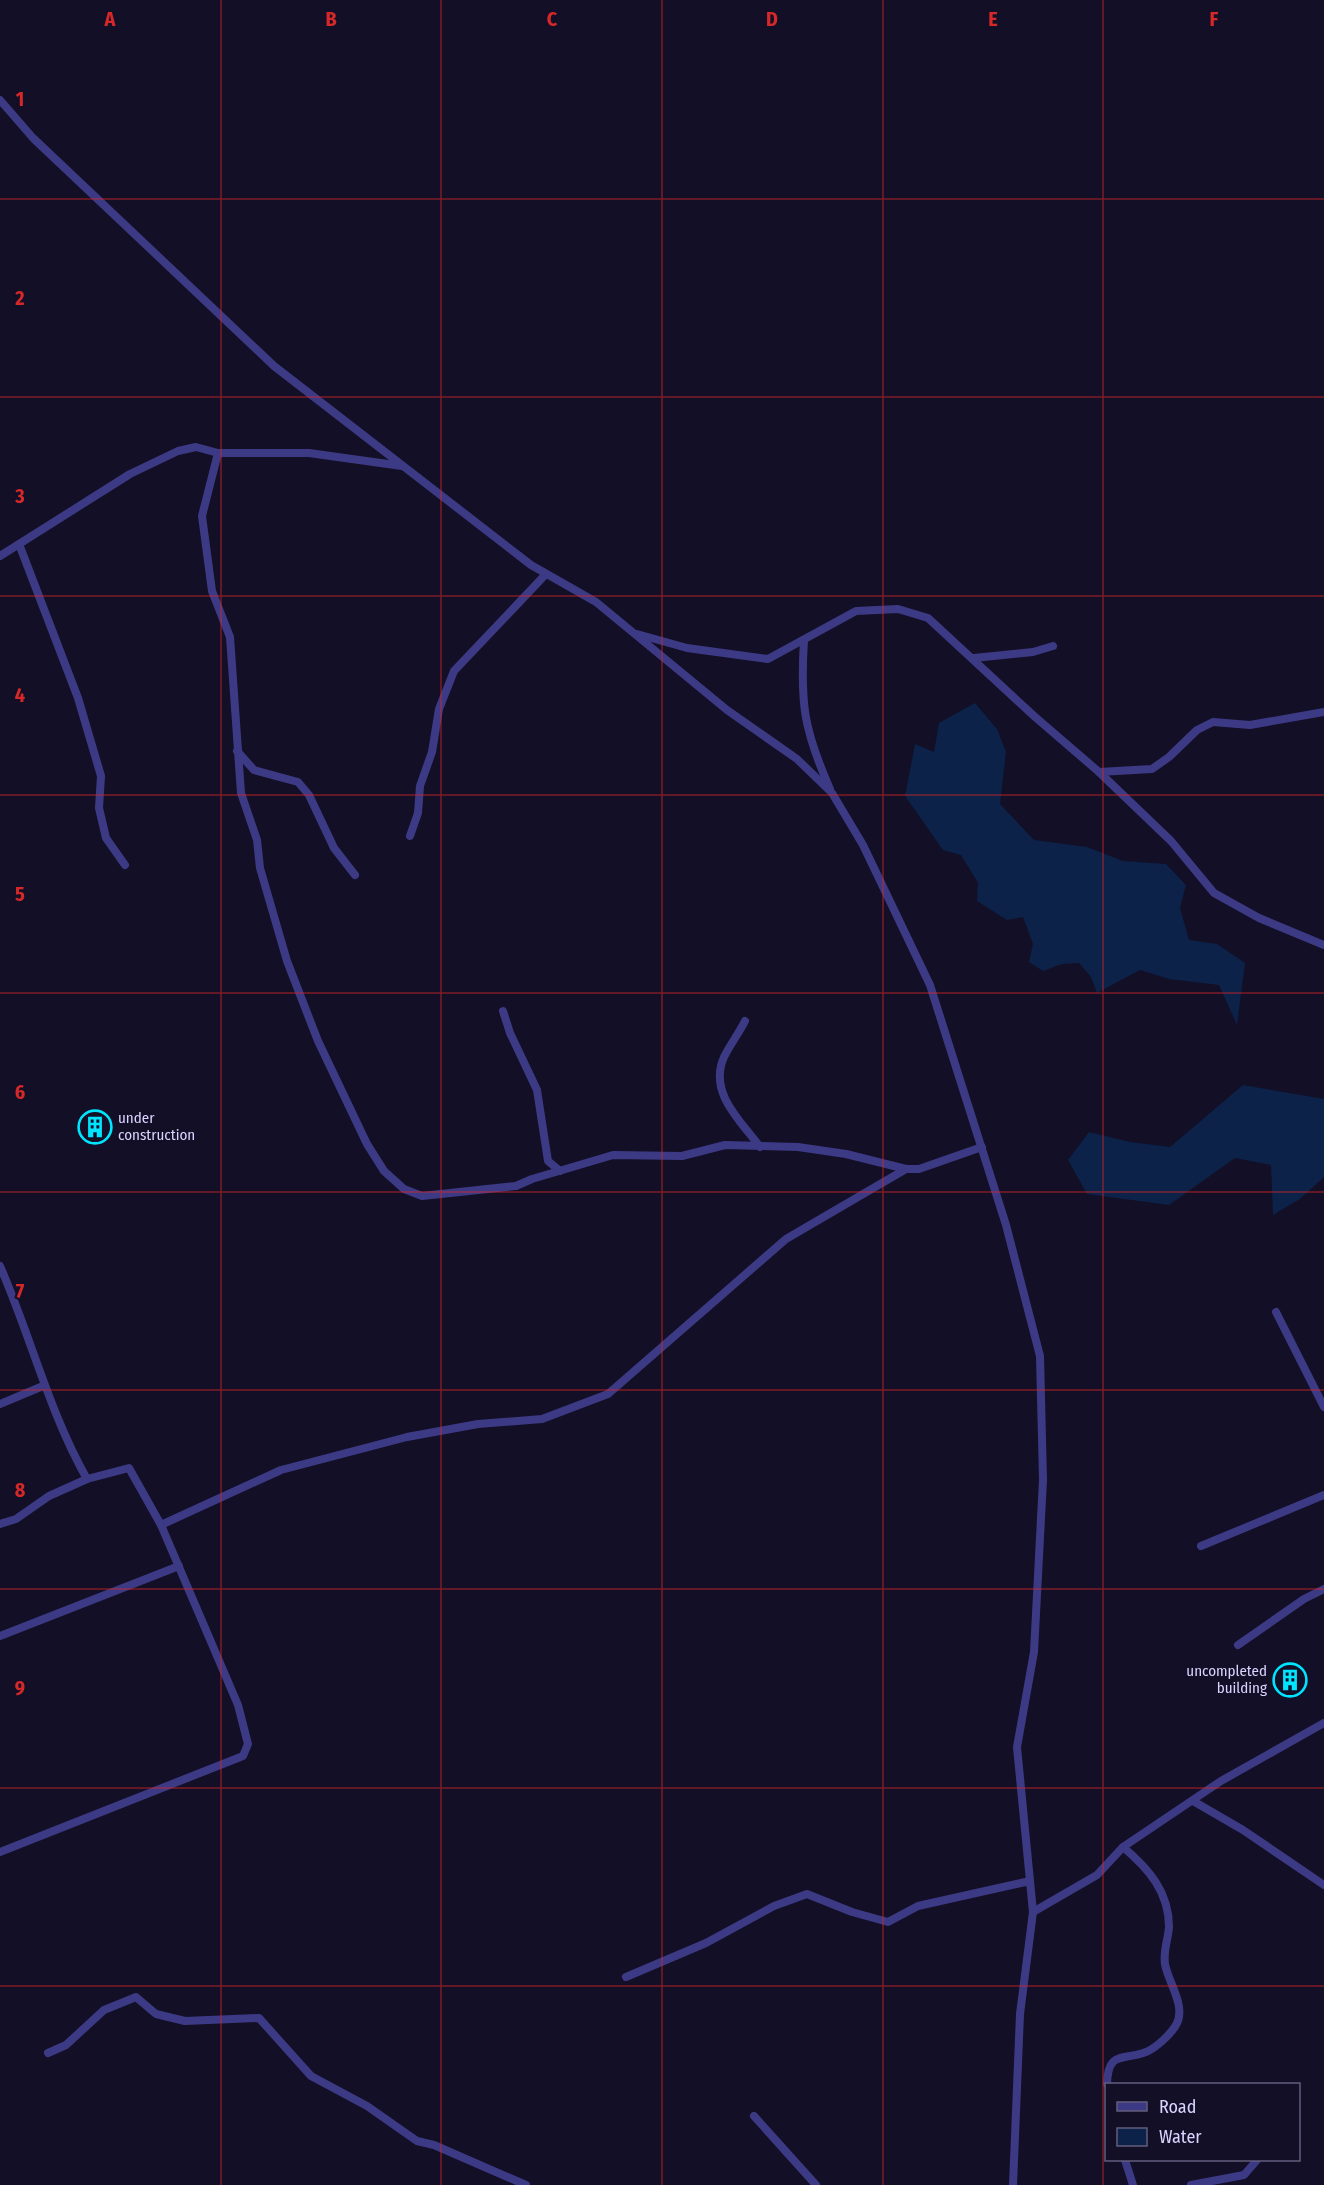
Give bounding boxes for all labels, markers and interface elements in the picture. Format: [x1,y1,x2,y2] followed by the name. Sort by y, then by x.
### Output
[104,7,117,31] text: A
[325,7,337,31] text: B
[547,7,558,31] text: C
[766,7,778,31] text: D
[988,7,998,31] text: E
[1210,7,1219,31] text: F
[16,87,24,111] text: 1
[14,286,25,310] text: 2
[14,484,25,508] text: 3
[15,683,25,707] text: 4
[15,882,25,906] text: 5
[15,1080,25,1104] text: 6
[77,1109,113,1145] building icon: under construction
[118,1109,195,1144] place label: under construction
[16,1279,25,1303] text: 7
[15,1478,26,1502] text: 8
[1186,1662,1267,1697] place label: uncompleted building
[1272,1662,1308,1698] building icon: uncompleted building
[15,1676,25,1700] text: 9
[1105,2083,1300,2161] legend
[1159,2096,1196,2118] text: Road
[1159,2126,1202,2148] text: Water

